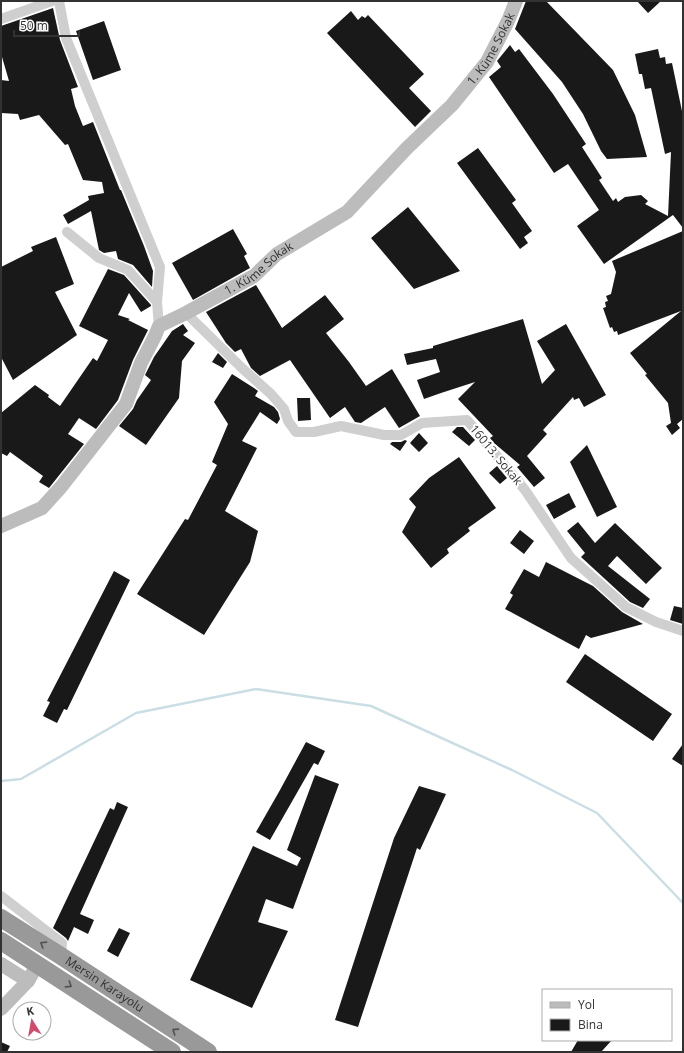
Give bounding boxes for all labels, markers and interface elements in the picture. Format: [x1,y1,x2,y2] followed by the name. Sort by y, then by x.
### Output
[463,9,519,88] street label: 1. Küme Sokak
[14,12,79,38] scale bar
[20,17,48,34] text: 50 m
[221,237,297,299] street label: 1. Küme Sokak
[466,421,527,489] street label: 16013. Sokak
[40,942,47,949] one-way arrow
[62,952,148,1016] street label: Mersin Karayolu
[65,981,72,988] one-way arrow
[542,989,672,1041] legend
[578,996,595,1013] text: Yol
[12,1001,52,1041] north arrow
[25,1003,36,1019] text: K
[578,1016,603,1033] text: Bina
[172,1028,179,1035] one-way arrow

